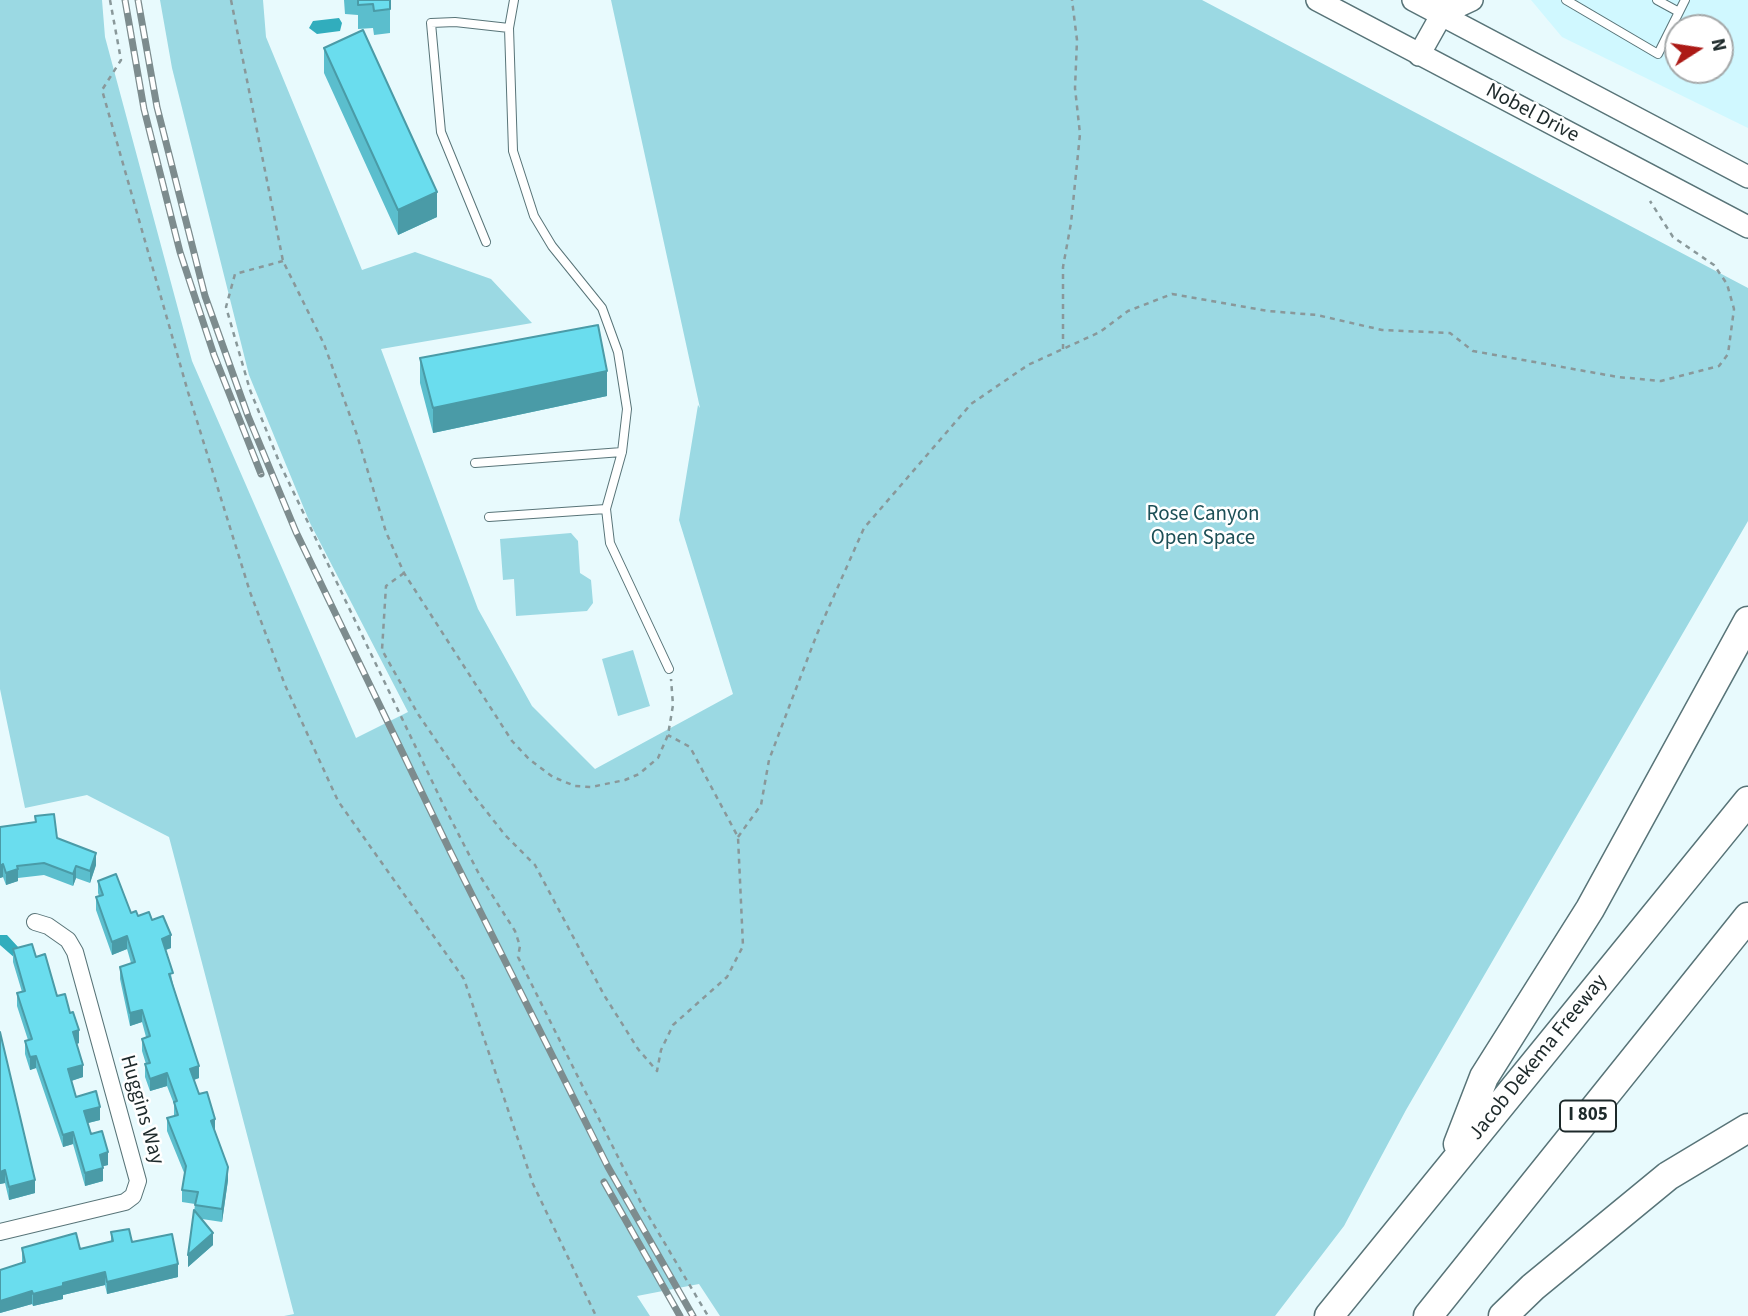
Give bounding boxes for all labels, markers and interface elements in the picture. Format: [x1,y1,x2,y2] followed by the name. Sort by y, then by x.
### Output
[1664,14,1734,84] north arrow
[1704,36,1733,54] text: N
[1481,79,1583,149] street label: Nobel Drive
[1146,502,1260,552] park label: Rose Canyon Open Space
[1464,970,1614,1146] street label: Jacob Dekema Freeway
[113,1052,169,1168] street label: Huggins Way
[1560,1100,1616,1132] road number: I 805

